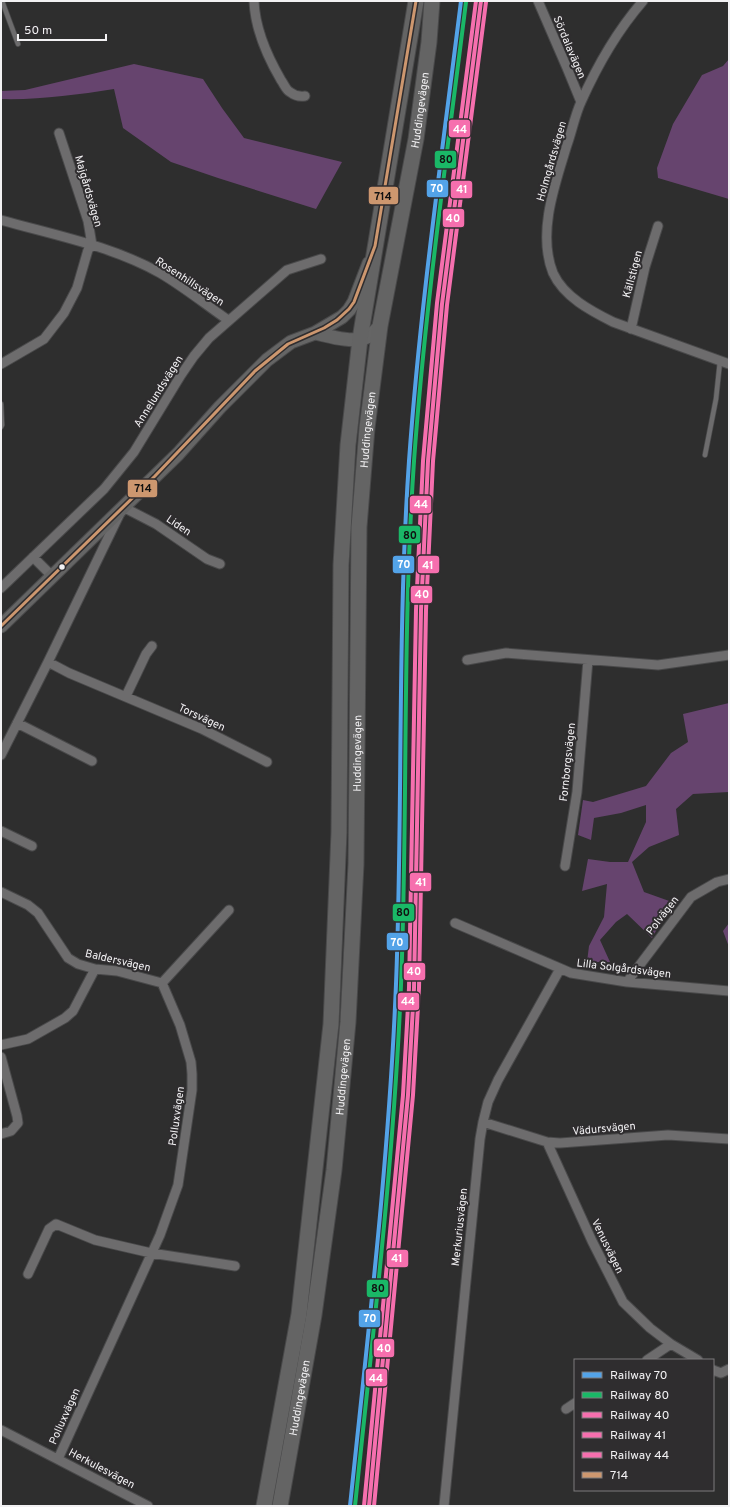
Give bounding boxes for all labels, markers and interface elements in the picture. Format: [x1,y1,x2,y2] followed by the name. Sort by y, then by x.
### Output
[550,14,589,81] street label: Sördalavägen
[18,16,106,42] scale bar
[24,23,52,39] text: 50 m
[408,71,433,150] street label: Huddingevägen
[448,119,471,138] line badge: 44
[534,119,570,203] street label: Holmgårdsvägen
[453,123,467,137] text: 44
[434,150,457,169] line badge: 80
[439,153,453,167] text: 80
[71,154,105,229] street label: Majgårdsvägen
[426,179,449,198] line badge: 70
[450,180,473,199] line badge: 41
[430,182,444,196] text: 70
[456,183,468,197] text: 41
[368,186,399,205] line badge: 714
[374,190,392,204] text: 714
[442,208,465,228] line badge: 40
[446,212,460,226] text: 40
[620,249,646,300] street label: Källstigen
[152,254,227,309] street label: Rosenhillsvägen
[131,353,187,430] street label: Annelundsvägen
[358,391,380,468] street label: Huddingevägen
[127,479,158,498] line badge: 714
[134,482,152,496] text: 714
[409,495,432,514] line badge: 44
[414,498,428,512] text: 44
[163,512,194,539] street label: Liden
[398,525,421,544] line badge: 80
[403,529,417,543] text: 80
[392,555,415,574] line badge: 70
[417,555,440,574] line badge: 41
[397,558,411,572] text: 70
[422,559,434,573] text: 41
[57,562,67,572] unlabelled marker
[410,585,433,604] line badge: 40
[415,588,429,602] text: 40
[176,701,227,735] street label: Torsvägen
[351,715,365,792] street label: Huddingevägen
[557,722,579,802] street label: Fornborgsvägen
[409,872,432,892] line badge: 41
[415,876,427,890] text: 41
[643,893,682,938] street label: Polvägen
[392,903,415,922] line badge: 80
[396,906,410,920] text: 80
[386,932,409,951] line badge: 70
[390,936,404,950] text: 70
[84,947,152,975] street label: Baldersvägen
[576,956,672,982] street label: Lilla Solgårdsvägen
[403,962,426,981] line badge: 40
[407,965,421,979] text: 40
[397,992,420,1011] line badge: 44
[401,995,415,1009] text: 44
[333,1038,354,1116] street label: Huddingevägen
[166,1085,188,1147] street label: Polluxvägen
[572,1119,636,1139] street label: Vädursvägen
[449,1187,471,1267] street label: Merkuriusvägen
[588,1217,626,1276] street label: Venusvägen
[386,1249,409,1268] line badge: 41
[391,1252,403,1266] text: 41
[366,1279,389,1298] line badge: 80
[371,1282,385,1296] text: 80
[358,1309,381,1328] line badge: 70
[363,1312,377,1326] text: 70
[373,1338,395,1358] line badge: 40
[377,1342,391,1356] text: 40
[287,1359,314,1437] street label: Huddingevägen
[574,1359,714,1491] legend
[365,1368,388,1387] line badge: 44
[610,1368,667,1384] text: Railway 70
[369,1372,383,1386] text: 44
[46,1386,84,1447] street label: Polluxvägen
[610,1388,669,1404] text: Railway 80
[610,1408,669,1424] text: Railway 40
[610,1428,666,1444] text: Railway 41
[66,1446,137,1492] street label: Herkulesvägen
[610,1448,669,1464] text: Railway 44
[610,1468,628,1484] text: 714

